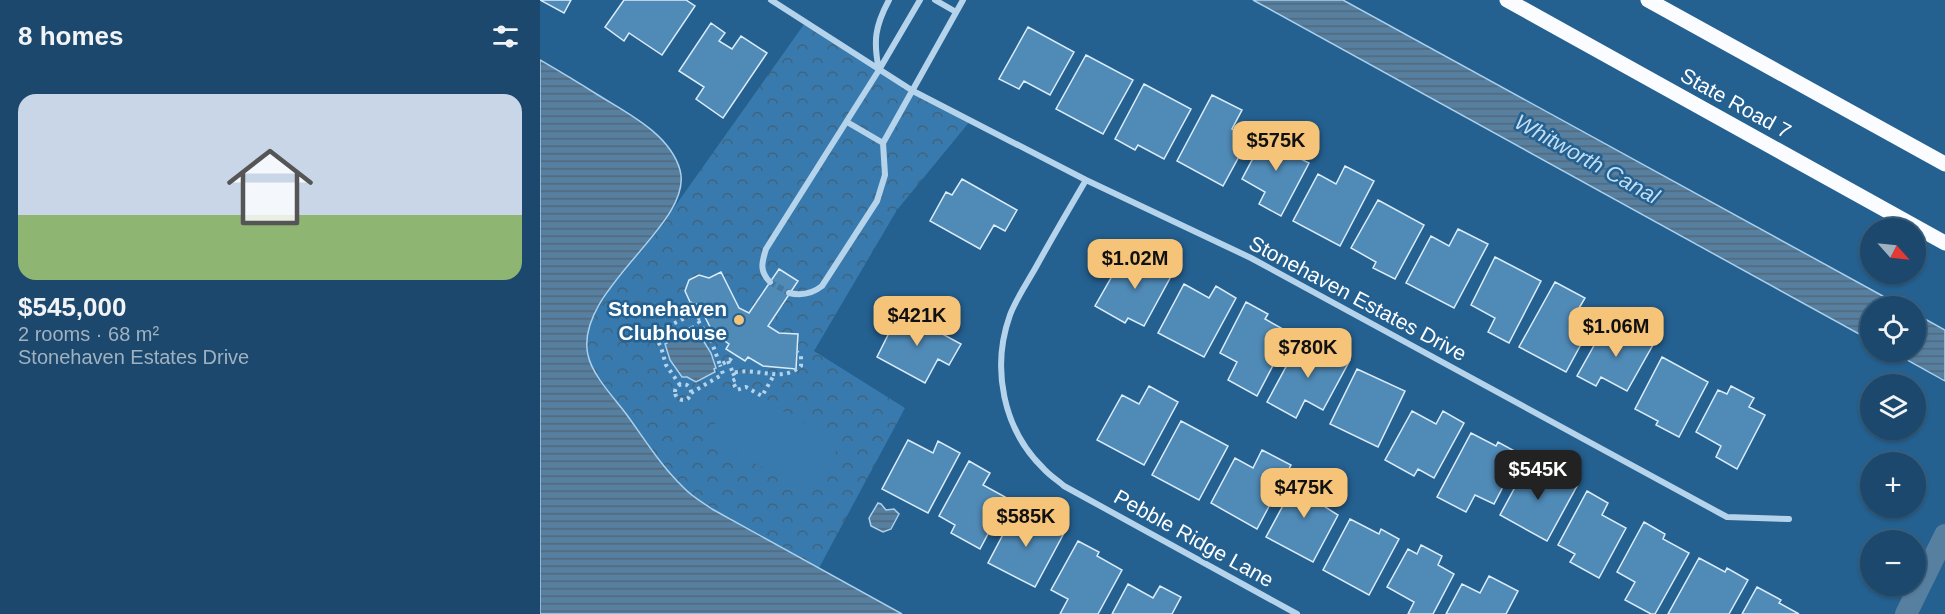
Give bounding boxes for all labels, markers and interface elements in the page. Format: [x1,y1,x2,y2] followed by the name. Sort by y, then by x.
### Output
[489,20,522,53] icon: filters
[18,21,124,51] text: 8 homes
[1677,63,1795,143] street label: State Road 7
[1510,109,1665,210] water label: Whitworth Canal
[1234,121,1318,172] pin: $575K
[1247,129,1305,151] text: $575K
[216,133,324,241] icon: home
[1860,218,1926,284] north arrow
[1860,218,1926,596] map controls
[1245,231,1471,365] street label: Stonehaven Estates Drive
[1086,239,1184,290] pin: $1.02M
[1102,247,1168,269] text: $1.02M
[18,292,126,322] text: $545,000
[875,296,959,347] pin: $421K
[1860,296,1926,362] button: locate
[608,297,727,344] place label: Stonehaven Clubhouse
[888,304,946,326] text: $421K
[1567,307,1665,358] pin: $1.06M
[732,313,746,327] marker: Stonehaven Clubhouse
[1583,315,1649,337] text: $1.06M
[18,323,159,345] text: 2 rooms · 68 m²
[1266,328,1350,379] pin: $780K
[1279,336,1337,358] text: $780K
[18,346,249,368] text: Stonehaven Estates Drive
[1860,374,1926,440] button: layers
[1496,450,1580,501] pin: $545K
[1860,452,1926,518] button: +
[1509,458,1567,480] text: $545K
[1262,468,1346,519] pin: $475K
[1275,476,1333,498] text: $475K
[1110,485,1278,591] street label: Pebble Ridge Lane
[984,497,1068,548] pin: $585K
[997,505,1055,527] text: $585K
[1860,530,1926,596] button: −

